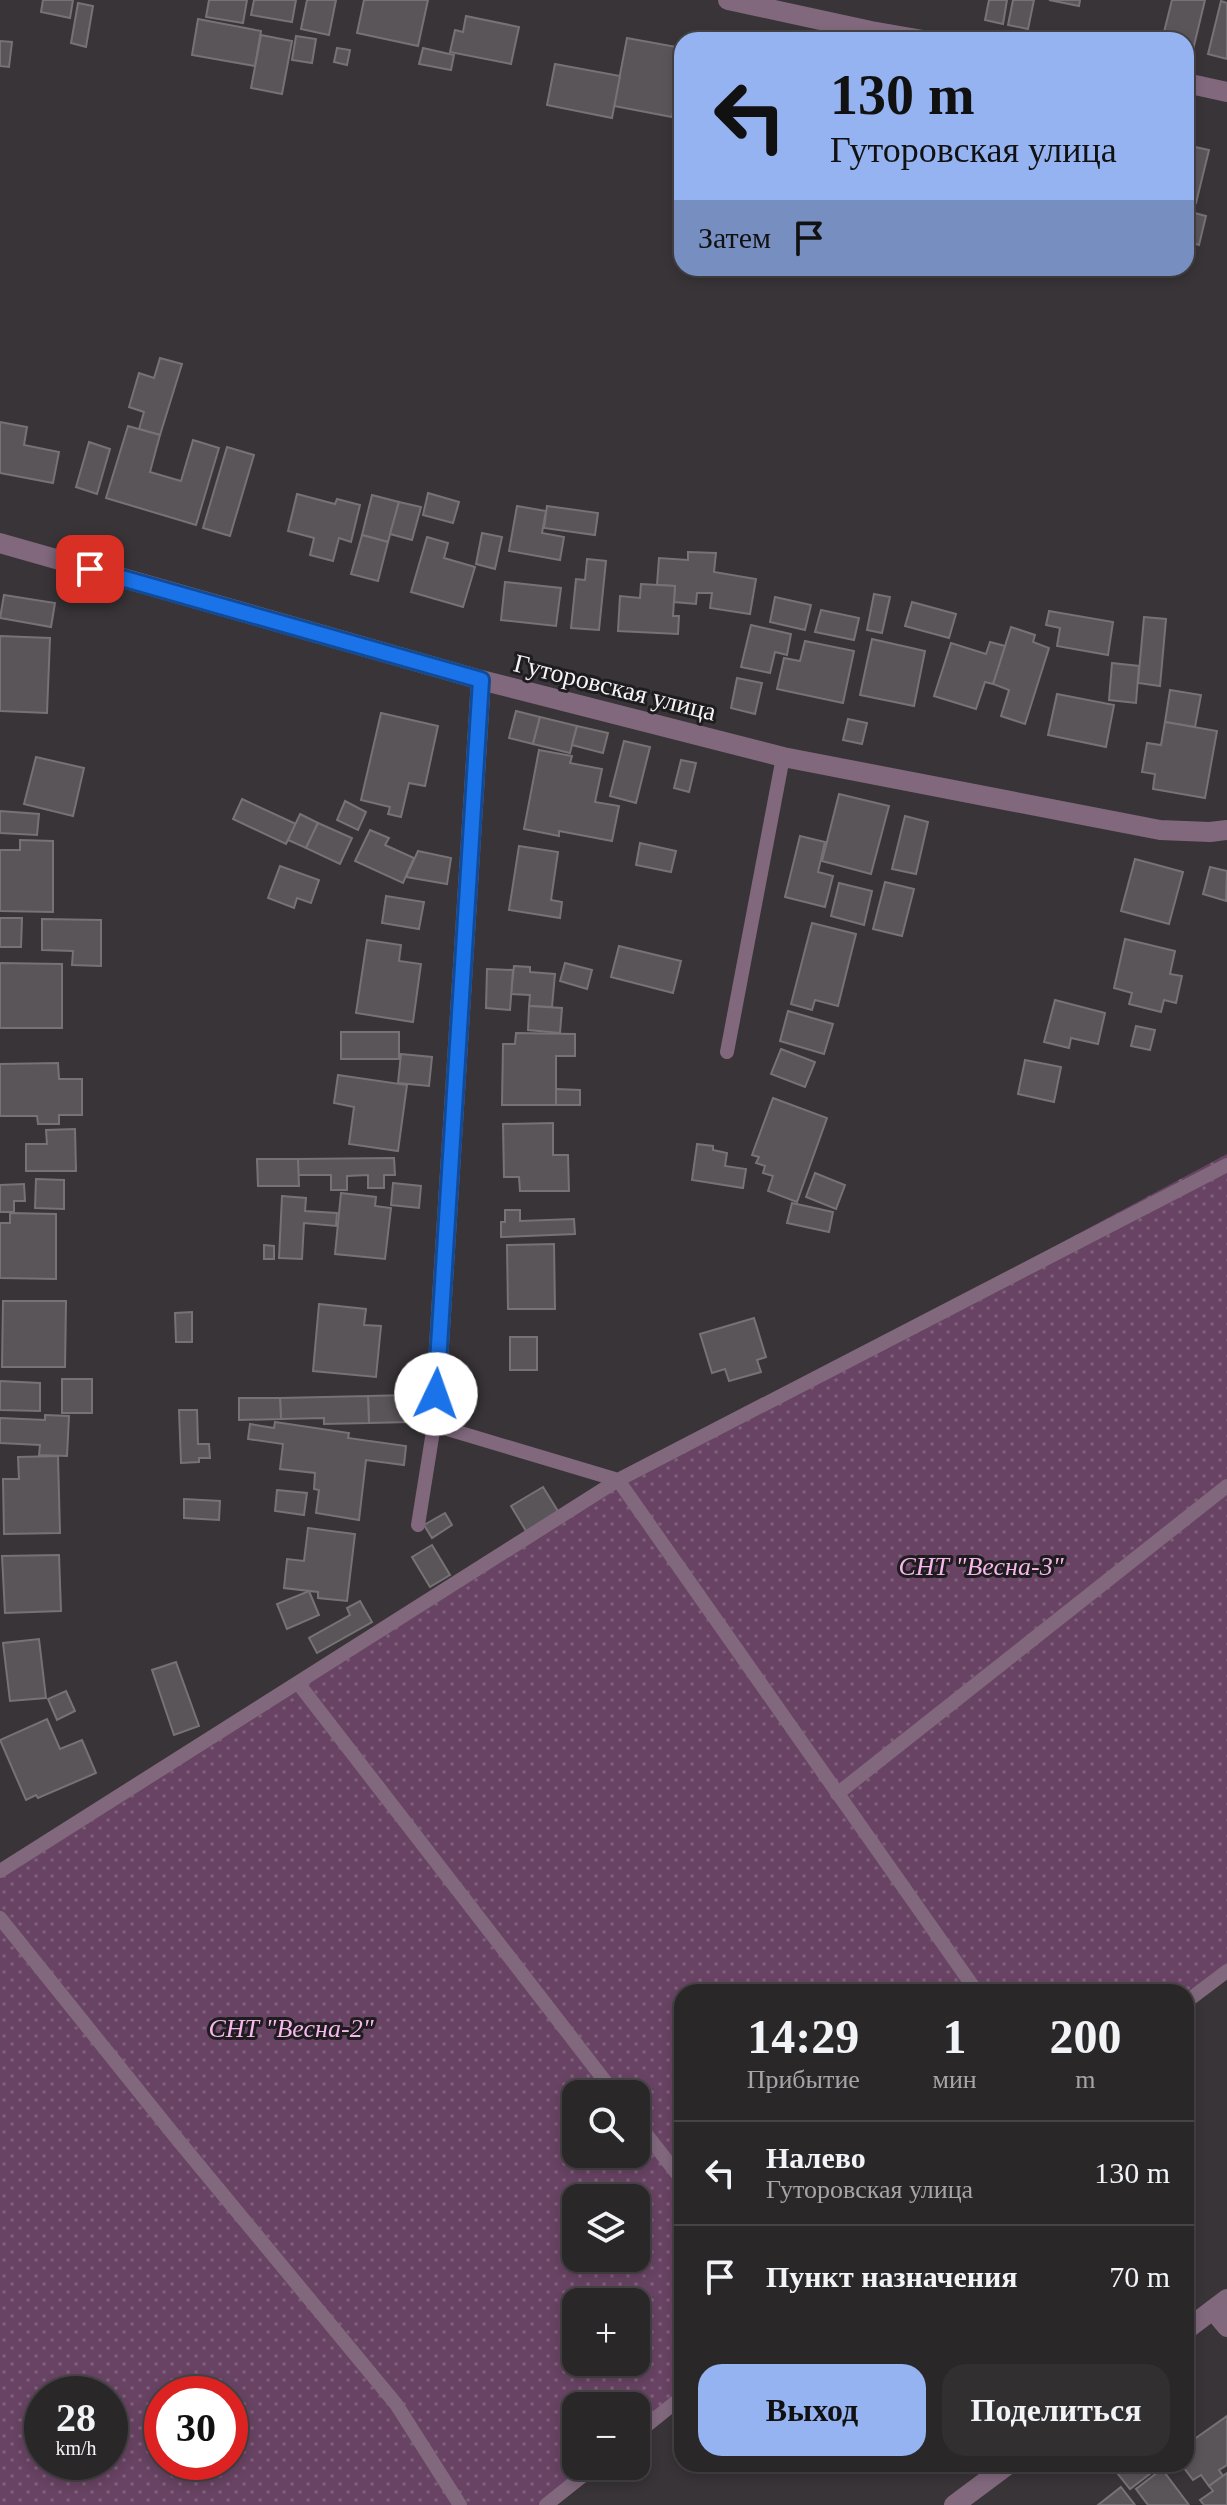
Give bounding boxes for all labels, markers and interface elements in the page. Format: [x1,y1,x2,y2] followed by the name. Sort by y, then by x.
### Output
[698,64,802,168] icon: left
[830,64,975,126] text: 130 m
[830,130,1117,170] text: Гуторовская улица
[787,216,831,260] icon: arrive
[698,221,771,254] text: Затем
[56,535,124,603] pin
[68,547,112,591] icon: arrive
[511,648,719,727] street label: Гуторовская улица
[394,1352,478,1436] position arrow
[898,1552,1064,1581] park label: СНТ "Весна-3"
[747,2010,859,2063] text: 14:29
[943,2010,967,2063] text: 1
[1049,2010,1121,2063] text: 200
[208,2014,374,2043] park label: СНТ "Весна-2"
[747,2065,860,2094] text: Прибытие
[932,2065,977,2094] text: мин
[1075,2065,1095,2094] text: m
[562,2080,650,2480] map controls
[562,2080,650,2168] button: search
[766,2141,866,2174] text: Налево
[698,2151,742,2195] icon: left
[1094,2156,1170,2189] text: 130 m
[766,2175,973,2204] text: Гуторовская улица
[562,2184,650,2272] button: layers
[698,2255,742,2299] icon: arrive
[766,2260,1018,2293] text: Пункт назначения
[1109,2260,1170,2293] text: 70 m
[562,2288,650,2376] button: +
[698,2364,926,2456] button: Выход
[942,2364,1170,2456] button: Поделиться
[144,2376,248,2480] speed limit sign: 30
[562,2392,650,2480] button: −
[56,2395,96,2440] text: 28
[55,2437,97,2459] text: km/h

